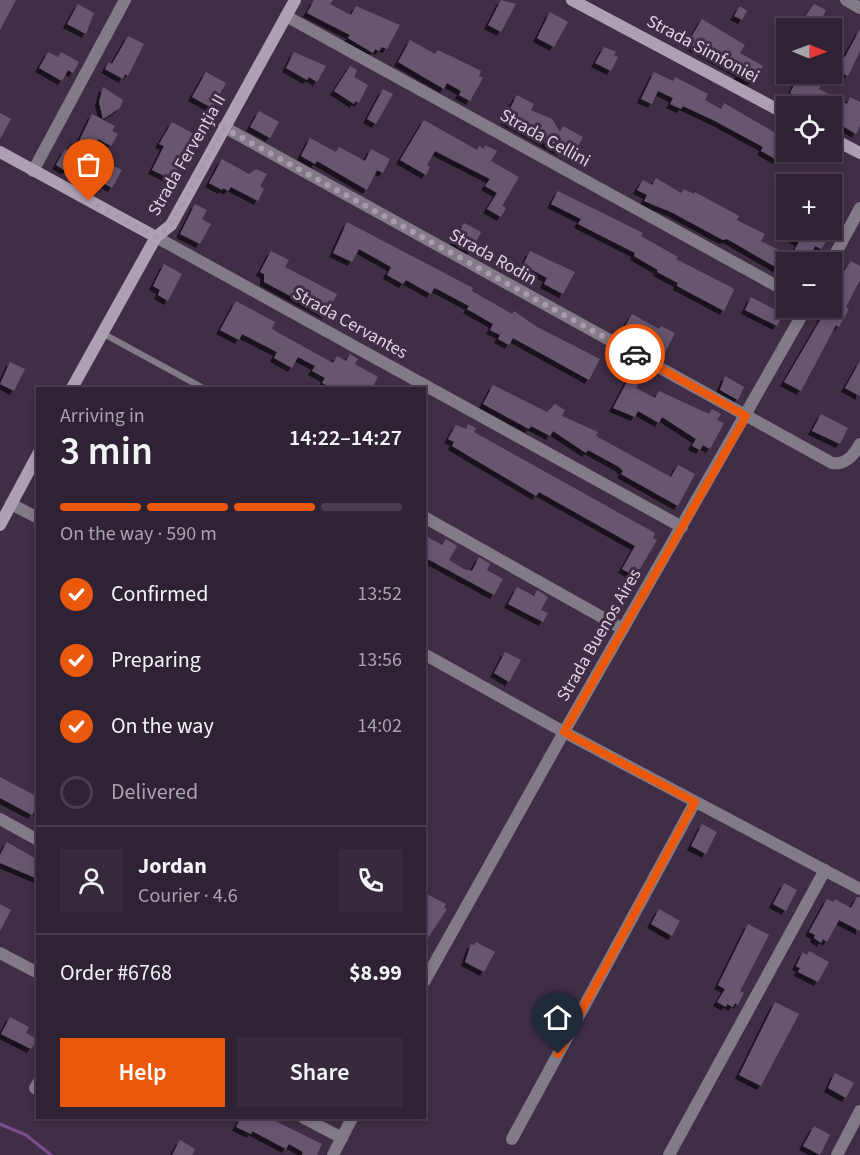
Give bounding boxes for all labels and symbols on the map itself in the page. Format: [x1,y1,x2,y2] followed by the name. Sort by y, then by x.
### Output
[642,9,764,89] street label: Strada Simfoniei
[776,18,842,84] north arrow
[142,89,232,221] street label: Strada Fervenția II
[495,103,595,173] street label: Strada Cellini
[63,139,114,201] pin
[445,223,541,291] street label: Strada Rodin
[288,281,412,365] street label: Strada Cervantes
[605,324,665,384] courier
[551,564,647,706] street label: Strada Buenos Aires
[532,992,583,1054] pin

